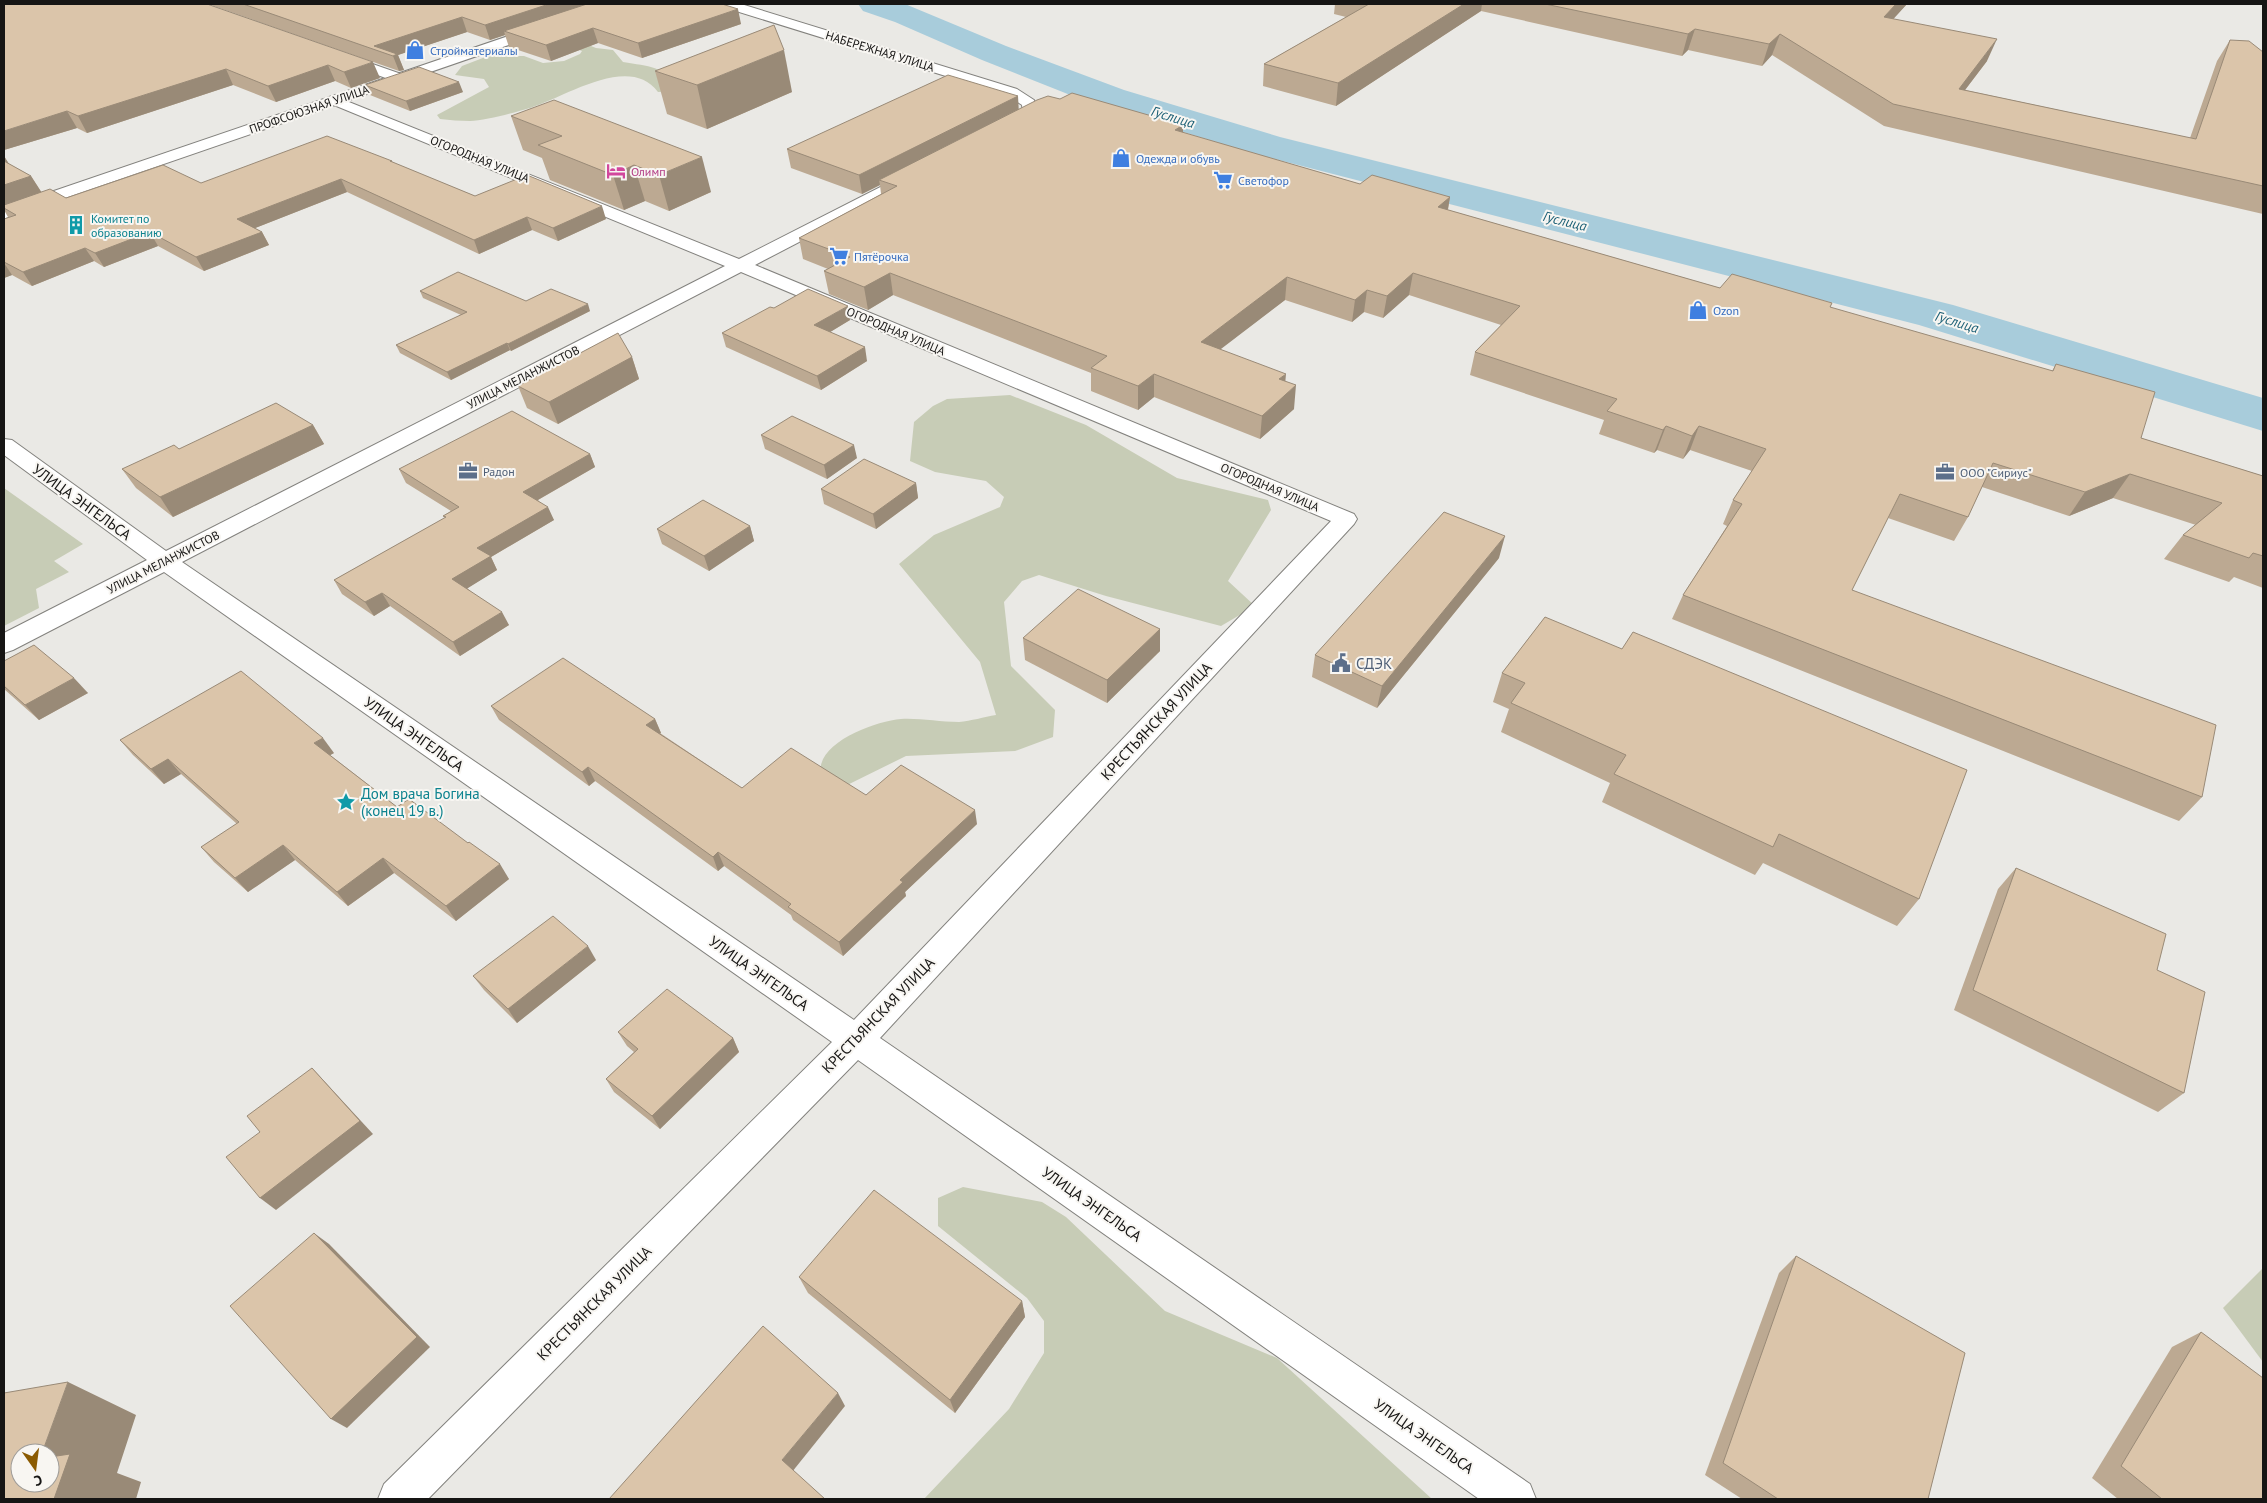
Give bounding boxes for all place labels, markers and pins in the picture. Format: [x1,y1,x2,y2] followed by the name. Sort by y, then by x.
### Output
[404,39,426,61] shop icon: Стройматериалы
[430,43,518,58] place label: Стройматериалы
[1110,147,1132,169] shop icon: Одежда и обувь
[1136,151,1220,166] place label: Одежда и обувь
[605,160,627,182] hotel icon: Олимп
[631,164,666,179] place label: Олимп
[1212,169,1234,191] supermarket icon: Светофор
[1238,173,1289,188] place label: Светофор
[91,211,162,240] place label: Комитет по образованию
[65,214,87,236] building icon: Комитет по образованию
[828,245,850,267] supermarket icon: Пятёрочка
[854,249,909,264] place label: Пятёрочка
[1687,299,1709,321] shop icon: Ozon
[1713,303,1739,318] place label: Ozon
[457,460,479,482] office icon: Радон
[1934,461,1956,483] office icon: ООО "Сириус"
[483,464,515,479] place label: Радон
[1960,465,2032,480] place label: ООО "Сириус"
[1330,652,1352,674] public building icon: СДЭК
[1356,654,1392,673] place label: СДЭК
[361,784,480,820] place label: Дом врача Богина (конец 19 в.)
[335,791,357,813] place icon: Дом врача Богина (конец 19 в.)

